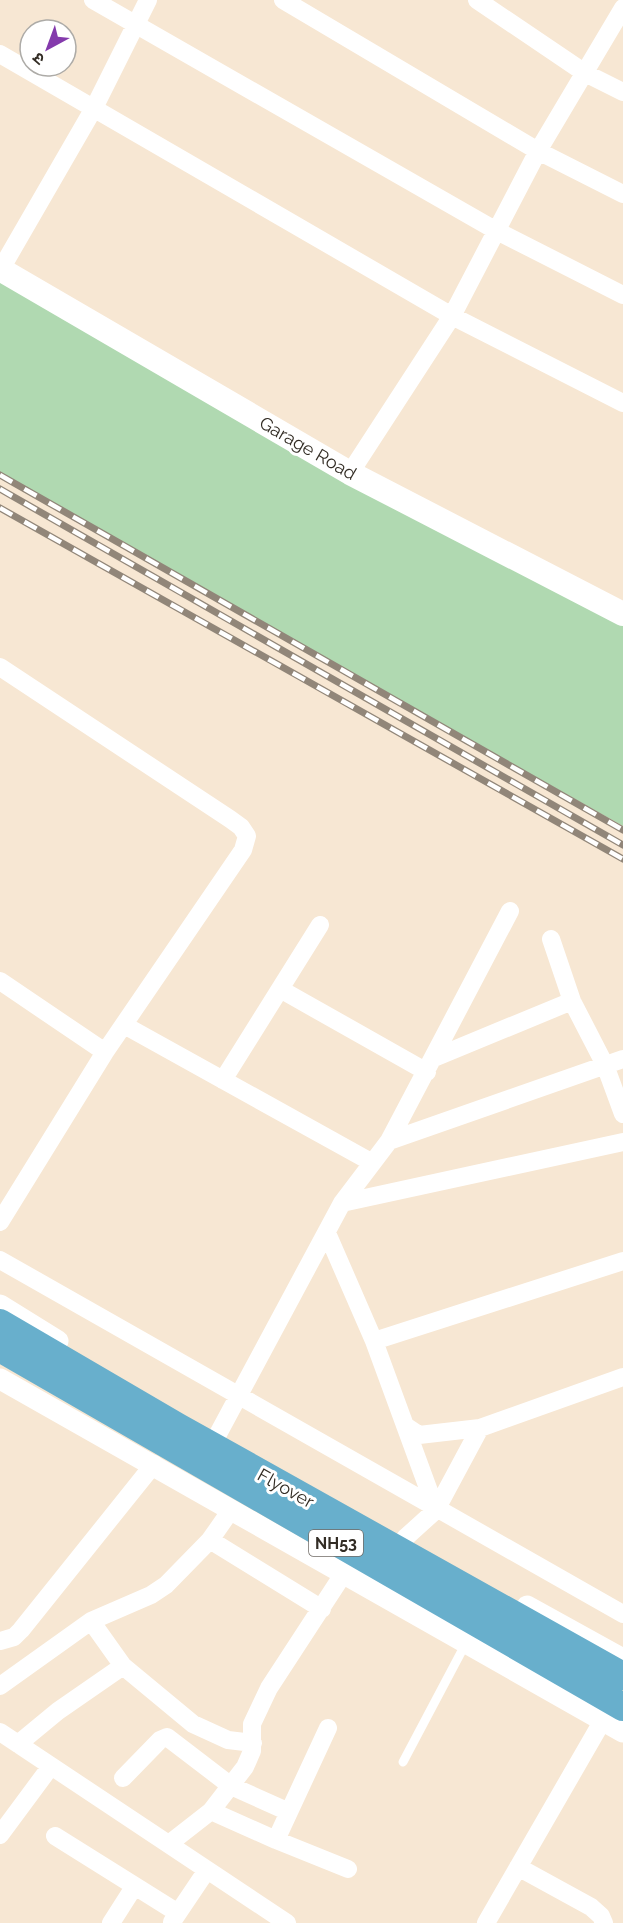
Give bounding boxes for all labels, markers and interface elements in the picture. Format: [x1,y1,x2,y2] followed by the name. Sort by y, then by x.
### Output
[18,18,78,78] north arrow
[28,48,48,69] text: उ
[256,412,360,484] street label: Garage Road
[254,1464,318,1512] street label: Flyover
[309,1530,363,1556] road number: NH53

